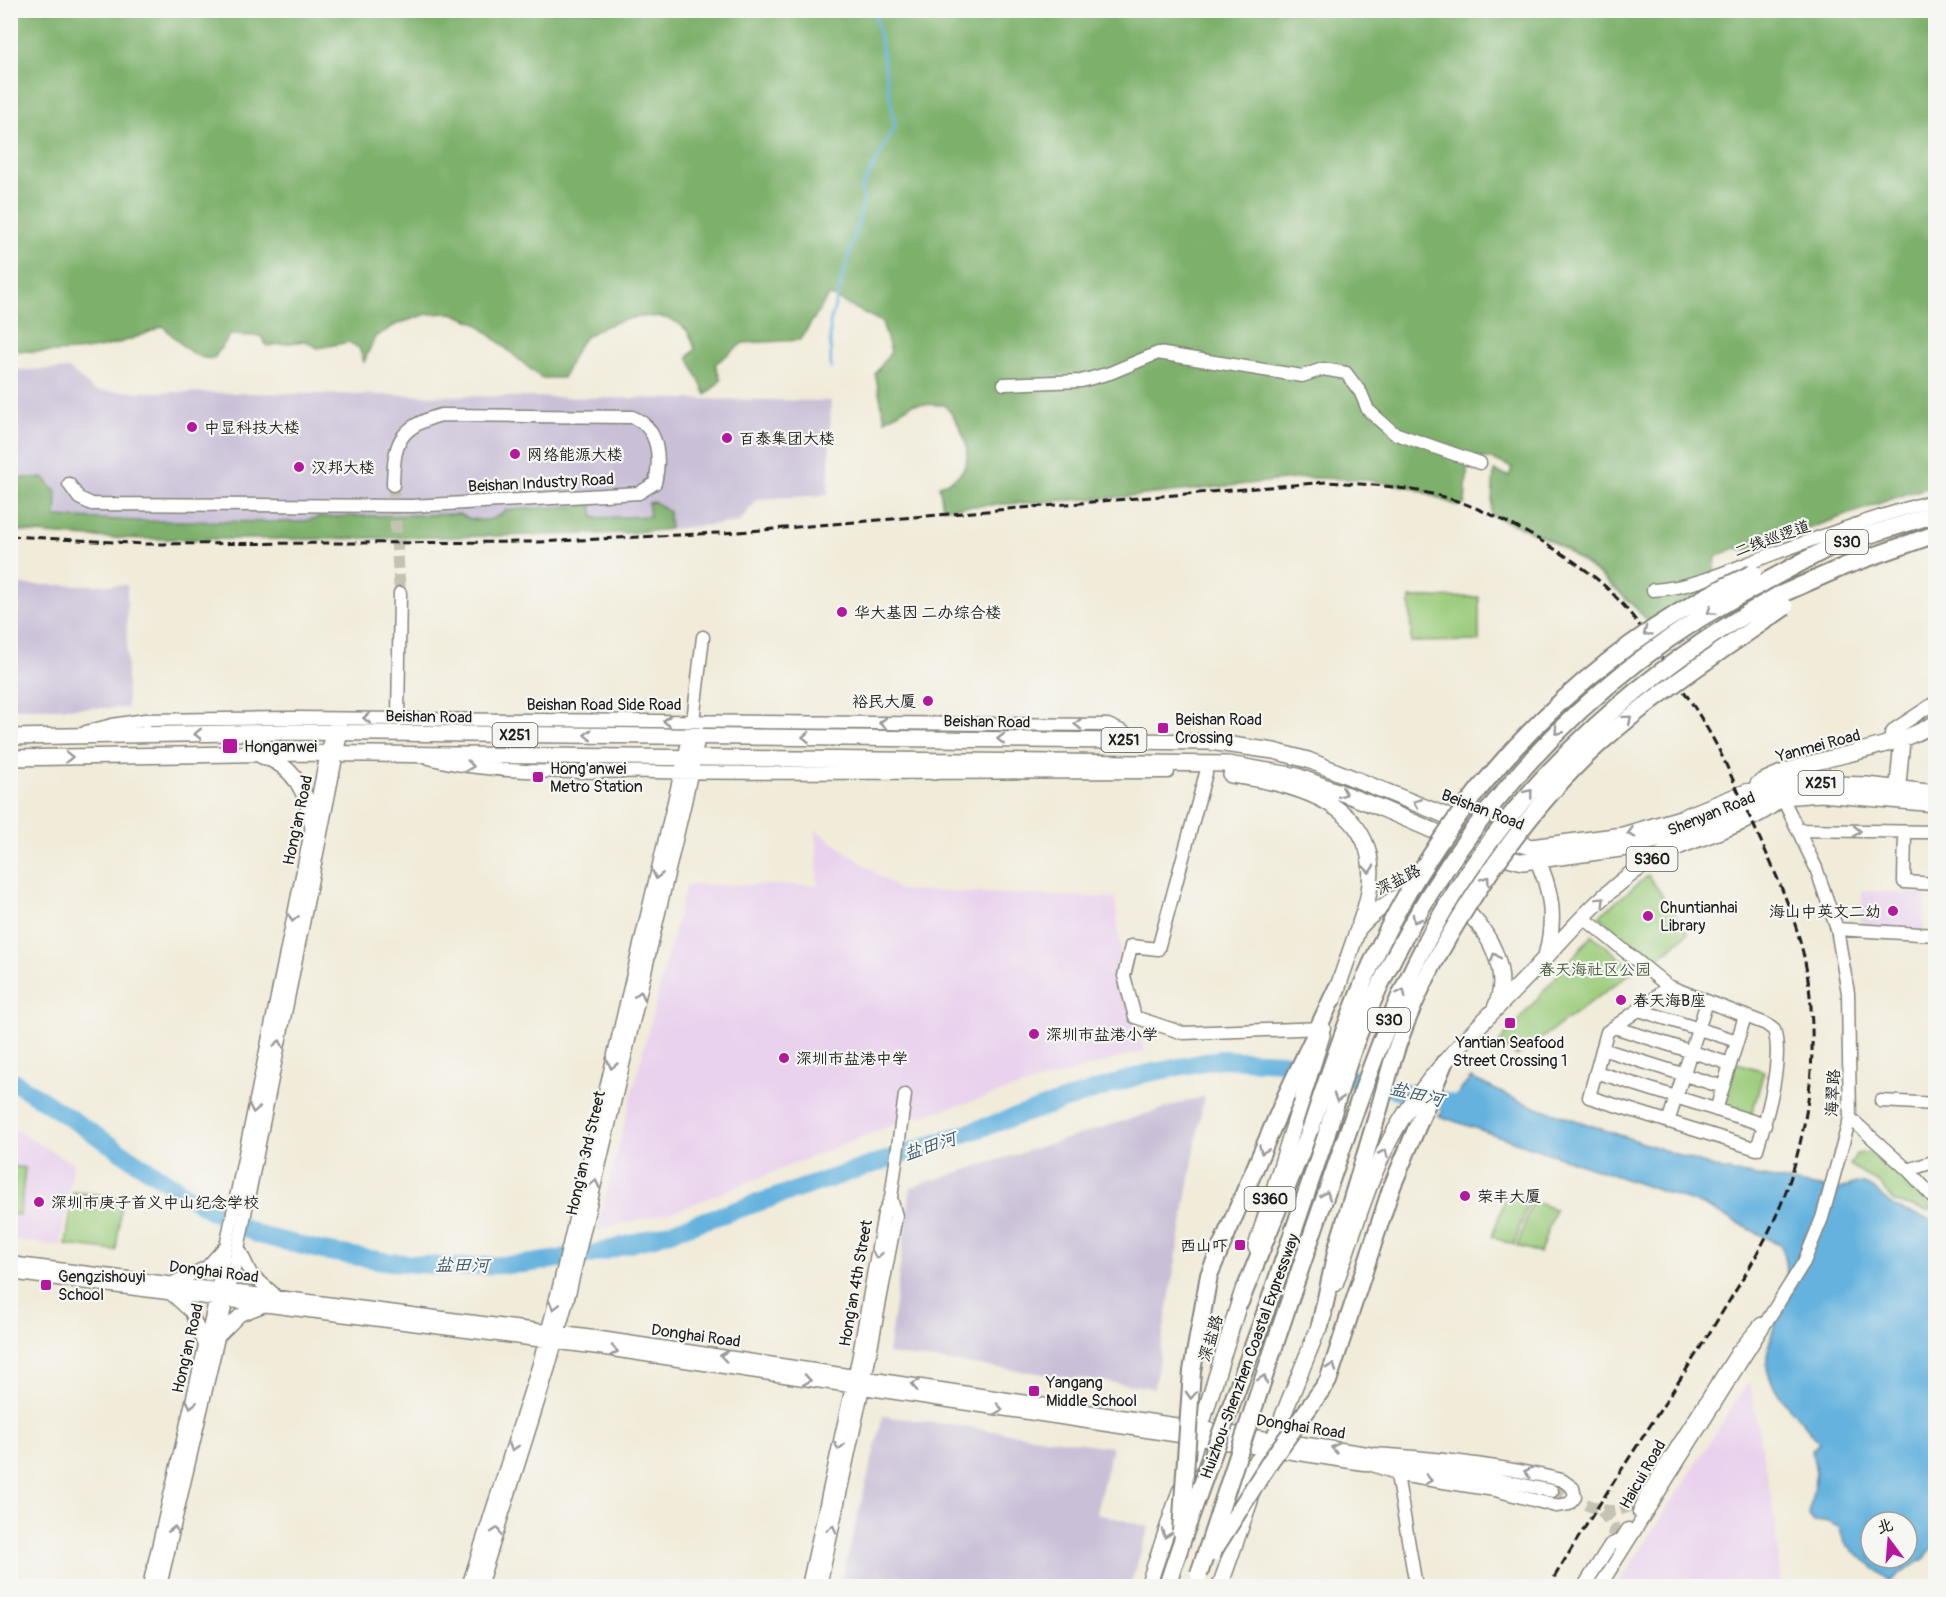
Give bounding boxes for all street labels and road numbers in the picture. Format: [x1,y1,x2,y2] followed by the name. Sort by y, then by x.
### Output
[468,469,615,497] street label: Beishan Industry Road
[1731,516,1813,562] street label: 二线巡逻道
[1826,530,1868,554] road number: S30
[526,695,682,715] street label: Beishan Road Side Road
[385,706,473,728] street label: Beishan Road
[943,711,1031,733] street label: Beishan Road
[492,723,538,747] road number: X251
[1773,725,1862,767] street label: Yanmei Road
[1102,728,1146,752] road number: X251
[1798,771,1844,795] road number: X251
[279,773,317,867] street label: Hong'an Road
[1438,785,1527,835] street label: Beishan Road
[1665,787,1758,841] street label: Shenyan Road
[1626,847,1678,871] road number: S360
[1373,860,1424,900] street label: 深盐路
[1368,1008,1410,1032] road number: S30
[1822,1069,1844,1118] street label: 海翠路
[562,1088,610,1218] street label: Hong'an 3rd Street
[1244,1187,1296,1211] road number: S360
[835,1218,877,1348] street label: Hong'an 4th Street
[1196,1231,1304,1482] street label: Huizhou-Shenzhen Coastal Expressway
[168,1257,260,1287] street label: Donghai Road
[168,1301,208,1395] street label: Hong'an Road
[1194,1312,1228,1364] street label: 深盐路
[650,1320,742,1352] street label: Donghai Road
[1255,1410,1347,1444] street label: Donghai Road
[1615,1437,1671,1512] street label: Haicui Road

